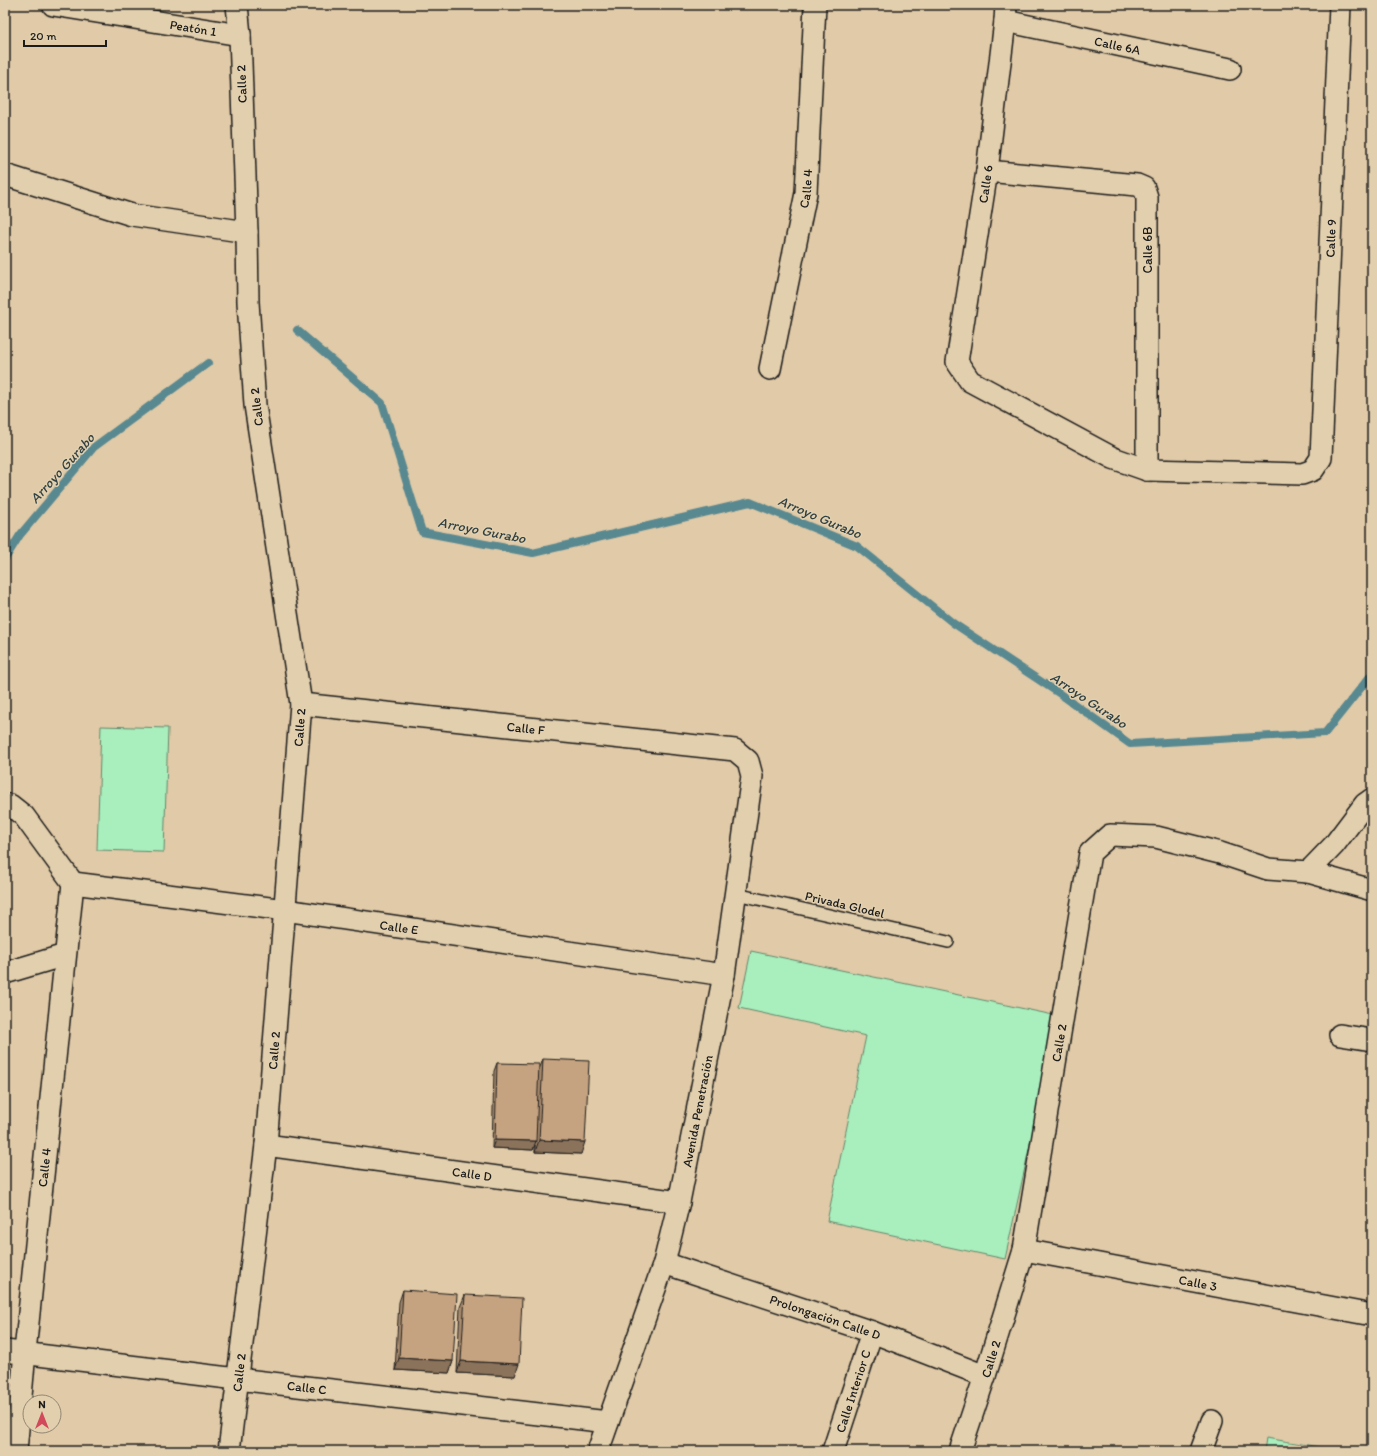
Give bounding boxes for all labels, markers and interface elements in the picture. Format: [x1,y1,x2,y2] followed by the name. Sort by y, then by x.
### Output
[169,17,218,39] street label: Peatón 1
[24,22,106,48] scale bar
[30,29,57,43] text: 20 m
[1093,33,1143,58] street label: Calle 6A
[233,64,250,103] street label: Calle 2
[975,164,996,204] street label: Calle 6
[796,168,815,210] street label: Calle 4
[1322,219,1339,258] street label: Calle 9
[1140,227,1155,273] street label: Calle 6B
[247,387,266,427] street label: Calle 2
[26,429,99,507] water label: Arroyo Gurabo
[776,492,865,543] water label: Arroyo Gurabo
[437,514,528,547] water label: Arroyo Gurabo
[1047,669,1131,733] water label: Arroyo Gurabo
[291,708,309,747] street label: Calle 2
[506,719,546,738] street label: Calle F
[804,888,886,921] street label: Privada Glodel
[379,917,419,938] street label: Calle E
[1048,1023,1070,1063] street label: Calle 2
[265,1031,283,1070] street label: Calle 2
[679,1054,716,1168] street label: Avenida Penetración
[35,1147,54,1188] street label: Calle 4
[451,1164,493,1184] street label: Calle D
[1177,1272,1218,1294] street label: Calle 3
[768,1292,883,1343] street label: Prolongación Calle D
[978,1338,1004,1380] street label: Calle 2
[833,1348,874,1435] street label: Calle Interior C
[229,1352,249,1393] street label: Calle 2
[286,1378,328,1397] street label: Calle C
[22,1394,62,1434] north arrow
[38,1398,46,1411] text: N

